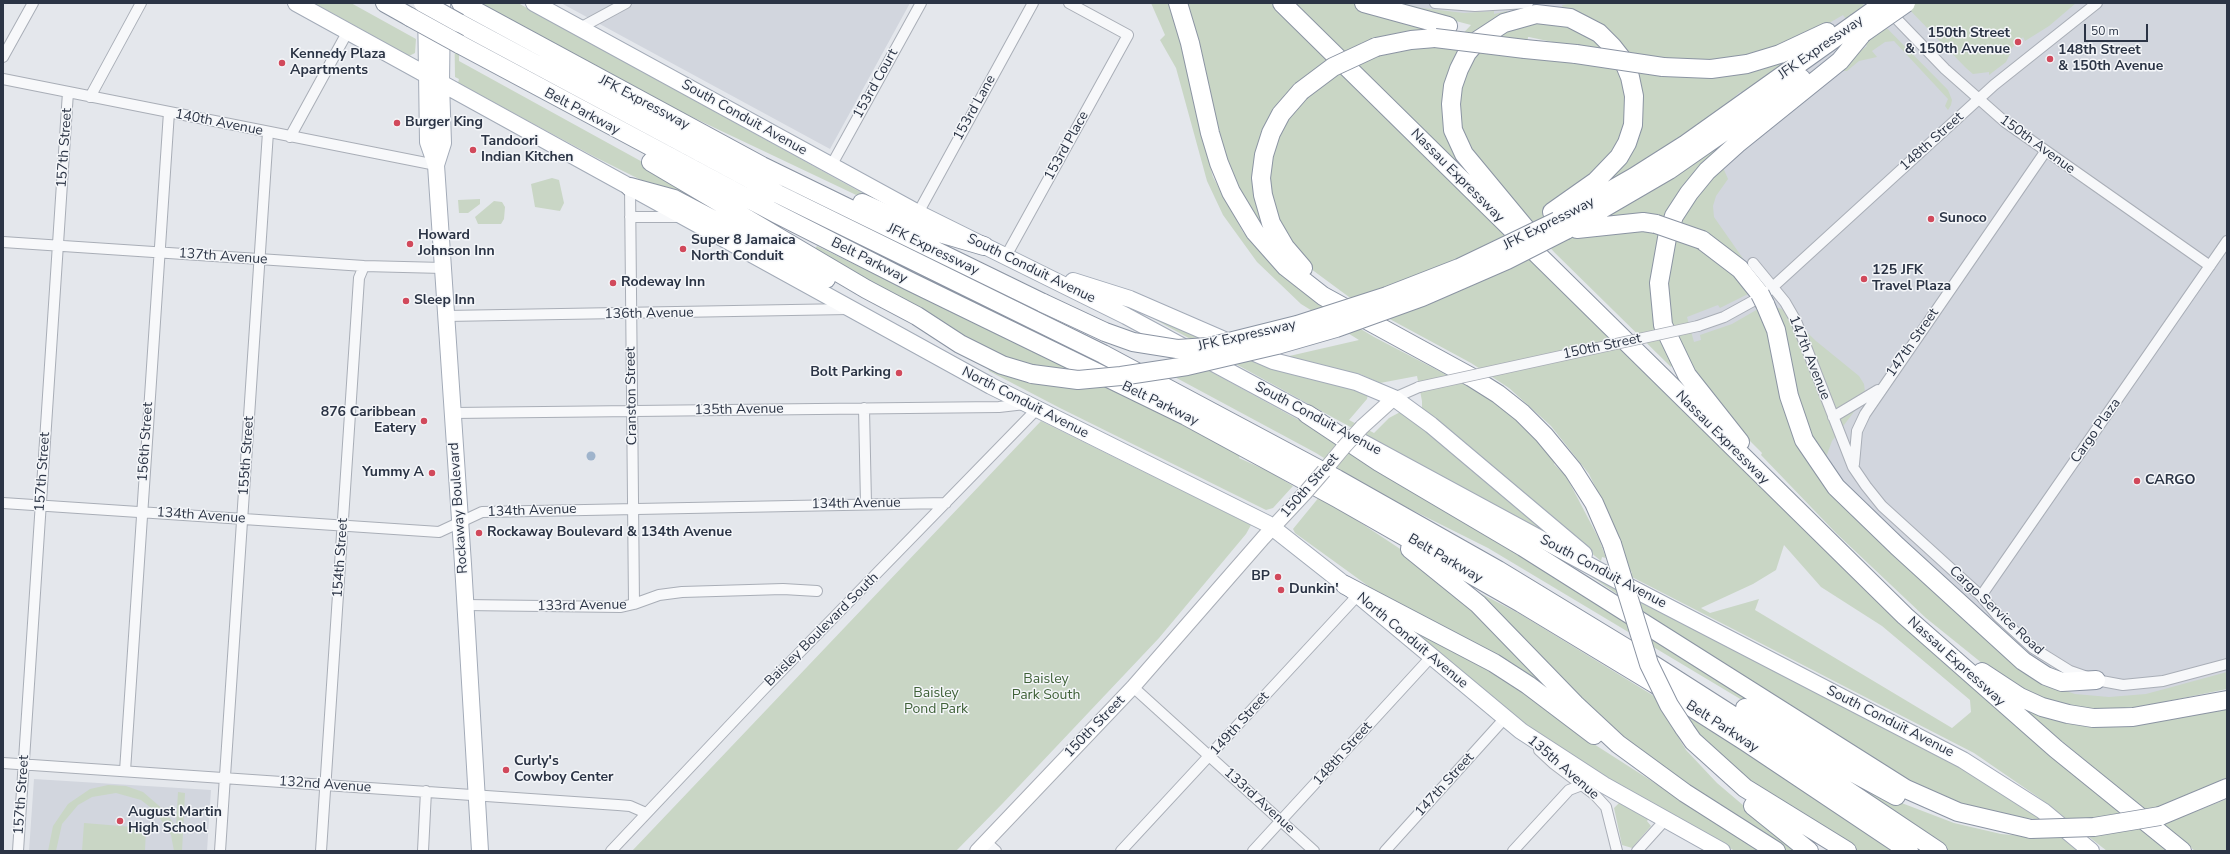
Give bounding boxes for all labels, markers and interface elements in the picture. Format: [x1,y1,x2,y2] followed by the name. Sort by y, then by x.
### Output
[1775,12,1867,84] street label: JFK Expressway
[2086,16,2150,42] scale bar
[2091,23,2119,39] text: 50 m
[1905,26,2010,58] place label: 150th Street & 150th Avenue
[2013,37,2023,47] marker: 150th Street & 150th Avenue
[2058,43,2163,76] place label: 148th Street & 150th Avenue
[850,46,902,122] street label: 153rd Court
[290,47,386,80] place label: Kennedy Plaza Apartments
[2045,54,2055,64] marker: 148th Street & 150th Avenue
[277,58,287,68] marker: Kennedy Plaza Apartments
[596,72,692,134] street label: JFK Expressway
[950,72,1000,144] street label: 153rd Lane
[678,77,810,159] street label: South Conduit Avenue
[541,85,623,139] street label: Belt Parkway
[174,106,264,140] street label: 140th Avenue
[54,108,76,188] street label: 157th Street
[1041,109,1093,183] street label: 153rd Place
[1897,109,1967,175] street label: 148th Street
[1996,112,2078,178] street label: 150th Avenue
[405,115,483,131] place label: Burger King
[392,118,402,128] marker: Burger King
[1407,126,1507,226] street label: Nassau Expressway
[481,134,573,166] place label: Tandoori Indian Kitchen
[468,145,478,155] marker: Tandoori Indian Kitchen
[1501,194,1597,254] street label: JFK Expressway
[1939,211,1987,227] place label: Sunoco
[1926,214,1936,224] marker: Sunoco
[884,221,982,279] street label: JFK Expressway
[418,228,495,260] place label: Howard Johnson Inn
[964,231,1098,307] street label: South Conduit Avenue
[691,233,796,266] place label: Super 8 Jamaica North Conduit
[828,235,910,287] street label: Belt Parkway
[405,239,415,249] marker: Howard Johnson Inn
[678,244,688,254] marker: Super 8 Jamaica North Conduit
[178,246,268,268] street label: 137th Avenue
[1872,263,1951,296] place label: 125 JFK Travel Plaza
[1859,274,1869,284] marker: 125 JFK Travel Plaza
[621,275,705,291] place label: Rodeway Inn
[608,278,618,288] marker: Rodeway Inn
[414,293,475,309] place label: Sleep Inn
[401,296,411,306] marker: Sleep Inn
[604,305,694,323] street label: 136th Avenue
[1883,305,1943,381] street label: 147th Street
[1784,313,1834,403] street label: 147th Avenue
[1196,317,1298,355] street label: JFK Expressway
[1561,330,1643,364] street label: 150th Street
[623,346,641,446] street label: Cranston Street
[959,364,1091,442] street label: North Conduit Avenue
[810,365,891,381] place label: Bolt Parking
[894,368,904,378] marker: Bolt Parking
[1119,378,1201,430] street label: Belt Parkway
[1252,379,1384,459] street label: South Conduit Avenue
[1672,388,1772,488] street label: Nassau Expressway
[2068,395,2124,467] street label: Cargo Plaza
[694,401,784,419] street label: 135th Avenue
[135,402,157,482] street label: 156th Street
[321,405,416,438] place label: 876 Caribbean Eatery
[236,416,258,496] street label: 155th Street
[419,416,429,426] marker: 876 Caribbean Eatery
[32,432,54,512] street label: 157th Street
[446,442,472,574] street label: Rockaway Boulevard
[1277,450,1343,522] street label: 150th Street
[362,465,424,481] place label: Yummy A
[427,468,437,478] marker: Yummy A
[2145,473,2196,489] place label: CARGO
[2132,476,2142,486] marker: CARGO
[811,495,901,513] street label: 134th Avenue
[487,501,577,521] street label: 134th Avenue
[156,505,246,527] street label: 134th Avenue
[330,518,352,598] street label: 154th Street
[487,525,732,541] place label: Rockaway Boulevard & 134th Avenue
[474,528,484,538] marker: Rockaway Boulevard & 134th Avenue
[1405,531,1485,587] street label: Belt Parkway
[1537,532,1669,612] street label: South Conduit Avenue
[1945,563,2047,659] street label: Cargo Service Road
[1251,569,1270,585] place label: BP
[762,570,882,690] street label: Baisley Boulevard South
[1273,572,1283,582] marker: BP
[1289,582,1339,598] place label: Dunkin'
[1276,585,1286,595] marker: Dunkin'
[1353,590,1471,692] street label: North Conduit Avenue
[537,597,627,615] street label: 133rd Avenue
[1904,614,2008,710] street label: Nassau Expressway
[1012,672,1080,704] park label: Baisley Park South
[1823,683,1957,761] street label: South Conduit Avenue
[904,686,968,718] park label: Baisley Pond Park
[1207,689,1273,759] street label: 149th Street
[1061,692,1129,762] street label: 150th Street
[1682,697,1762,757] street label: Belt Parkway
[1310,719,1376,789] street label: 148th Street
[1524,732,1602,804] street label: 135th Avenue
[1412,750,1478,820] street label: 147th Street
[514,754,614,786] place label: Curly's Cowboy Center
[11,755,33,835] street label: 157th Street
[501,765,511,775] marker: Curly's Cowboy Center
[1220,765,1298,837] street label: 133rd Avenue
[278,773,372,797] street label: 132nd Avenue
[128,805,222,838] place label: August Martin High School
[115,816,125,826] marker: August Martin High School

